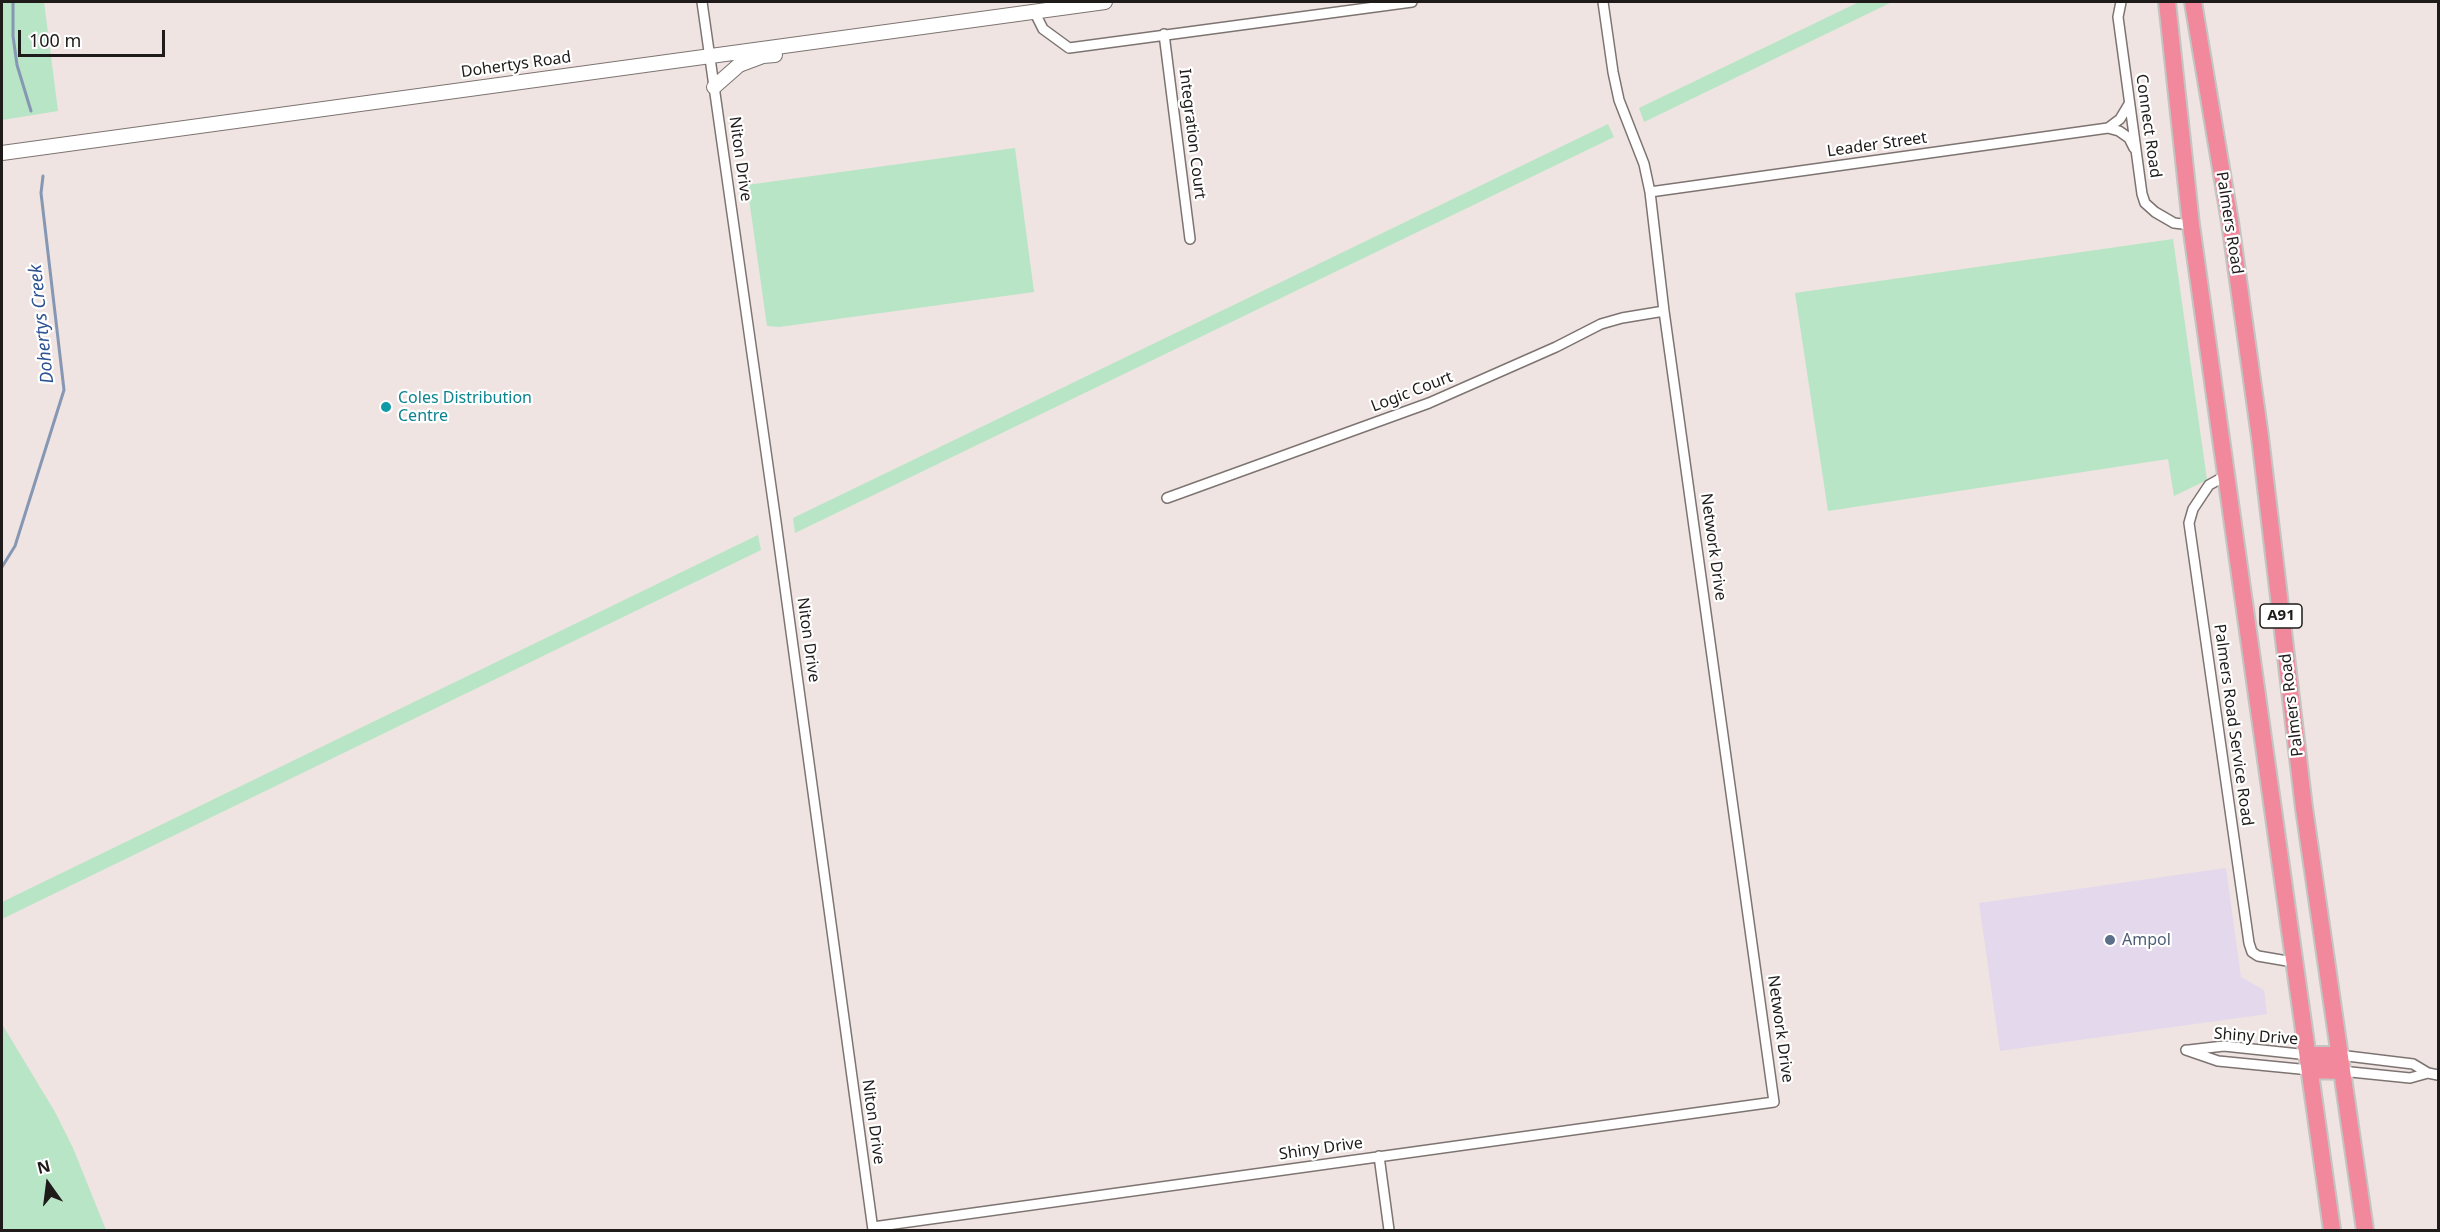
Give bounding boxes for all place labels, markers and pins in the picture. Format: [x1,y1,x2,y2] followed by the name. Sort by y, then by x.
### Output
[398,388,532,426] place label: Coles Distribution Centre
[379,400,393,414] marker: Coles Distribution Centre
[2122,930,2171,950] place label: Ampol
[2103,933,2117,947] marker: Ampol

